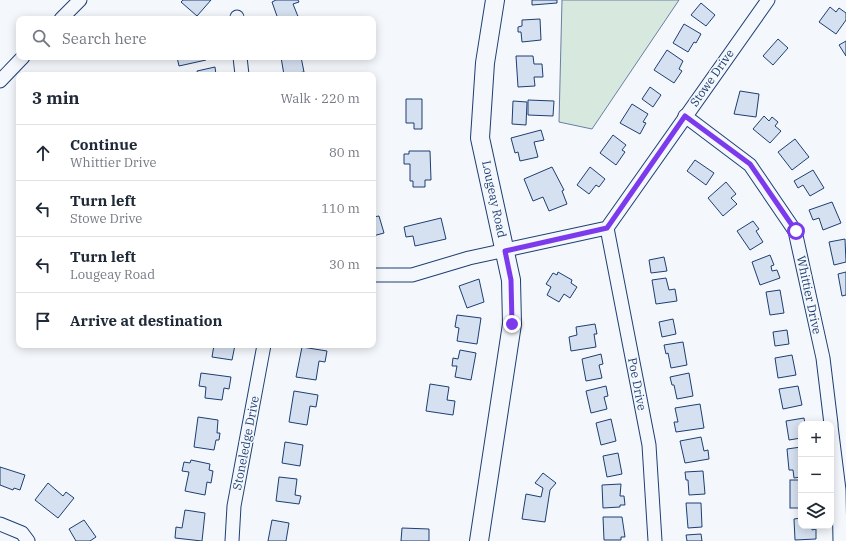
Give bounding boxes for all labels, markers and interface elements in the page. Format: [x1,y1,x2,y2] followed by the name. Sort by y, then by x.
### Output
[16,16,376,60] search box
[30,27,52,49] icon: search
[62,29,147,48] text: Search here
[686,46,737,109] street label: Stowe Drive
[32,87,80,109] text: 3 min
[281,90,360,107] text: Walk · 220 m
[70,135,137,154] text: Continue
[32,142,54,164] icon: ahead
[329,144,360,161] text: 80 m
[70,154,157,171] text: Whittier Drive
[479,159,510,239] street label: Lougeay Road
[70,191,136,210] text: Turn left
[32,198,54,220] icon: left
[321,200,360,217] text: 110 m
[70,210,142,227] text: Stowe Drive
[787,222,805,240] route start
[70,247,136,266] text: Turn left
[32,254,54,276] icon: left
[794,254,825,336] street label: Whittier Drive
[329,256,360,273] text: 30 m
[70,266,155,283] text: Lougeay Road
[32,310,54,332] icon: arrive
[70,311,222,330] text: Arrive at destination
[503,315,521,333] route end
[625,356,650,412] street label: Poe Drive
[229,395,262,491] street label: Stoneledge Drive
[798,421,834,529] map controls
[798,421,834,457] button: +
[798,457,834,493] button: −
[798,493,834,529] button: layers

